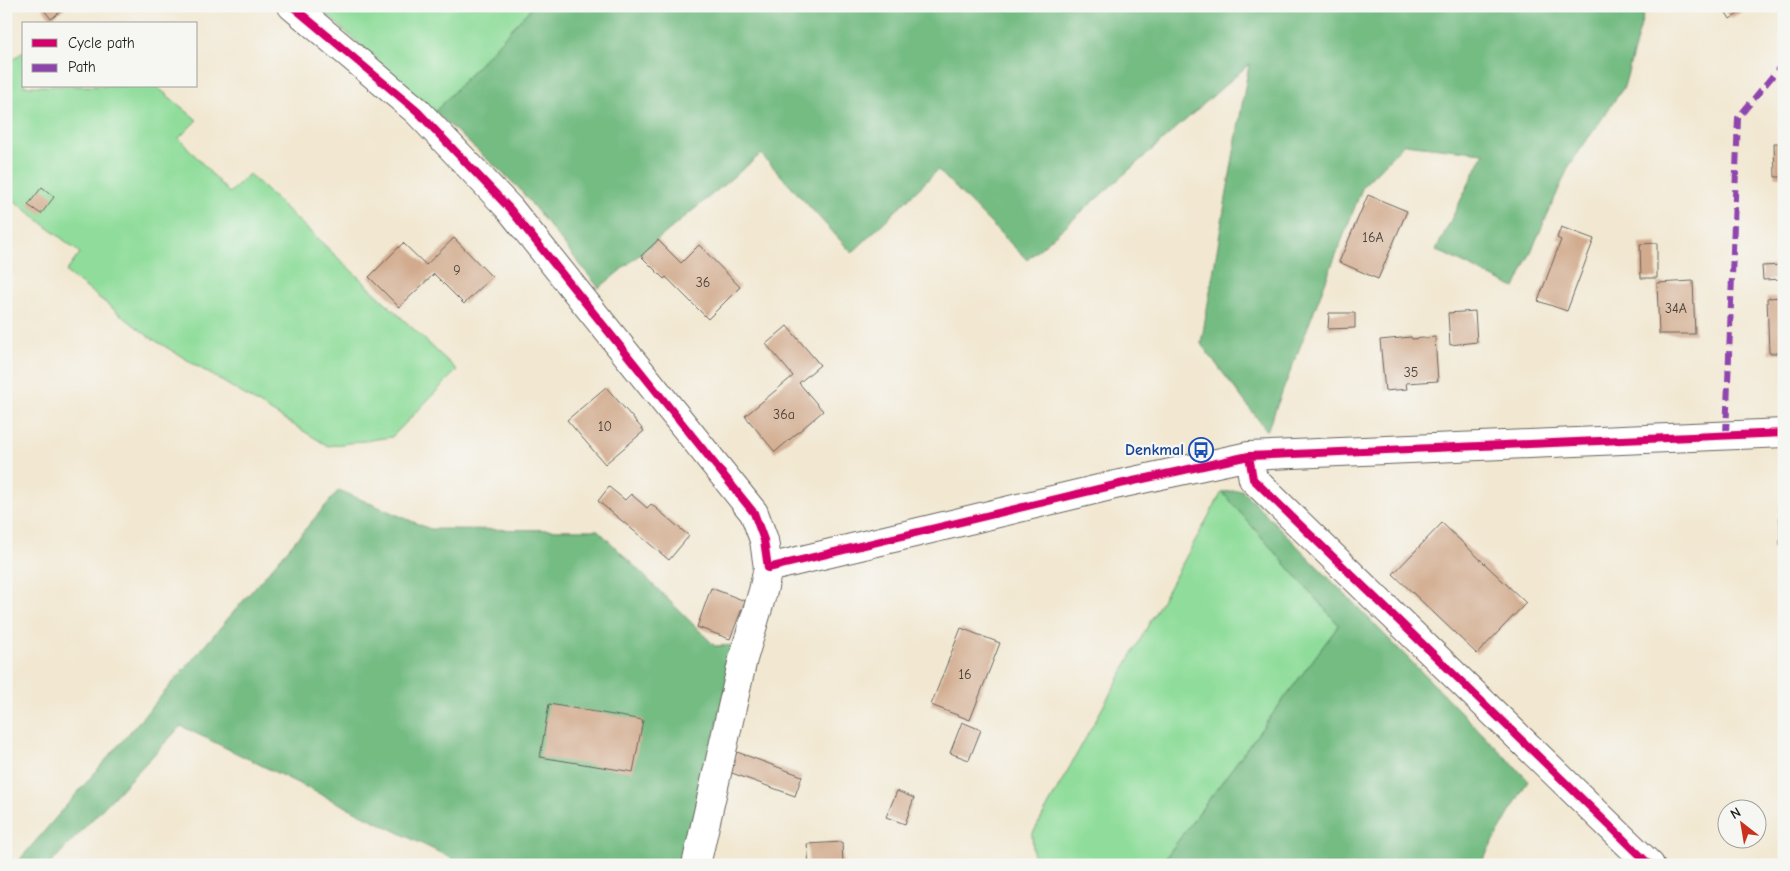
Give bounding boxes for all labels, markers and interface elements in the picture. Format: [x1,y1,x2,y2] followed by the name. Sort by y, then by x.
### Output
[22,22,198,88] legend
[68,34,135,52] text: Cycle path
[68,58,96,76] text: Path
[1362,229,1384,246] house number: 16A
[453,262,461,279] house number: 9
[696,274,710,291] house number: 36
[1665,300,1687,317] house number: 34A
[1404,364,1418,381] house number: 35
[773,406,795,423] house number: 36a
[598,418,612,435] house number: 10
[1188,437,1214,463] bus stop icon: Denkmal
[1125,441,1184,459] place label: Denkmal
[958,666,972,683] house number: 16
[1718,798,1768,848] north arrow
[1727,804,1744,823] text: N

